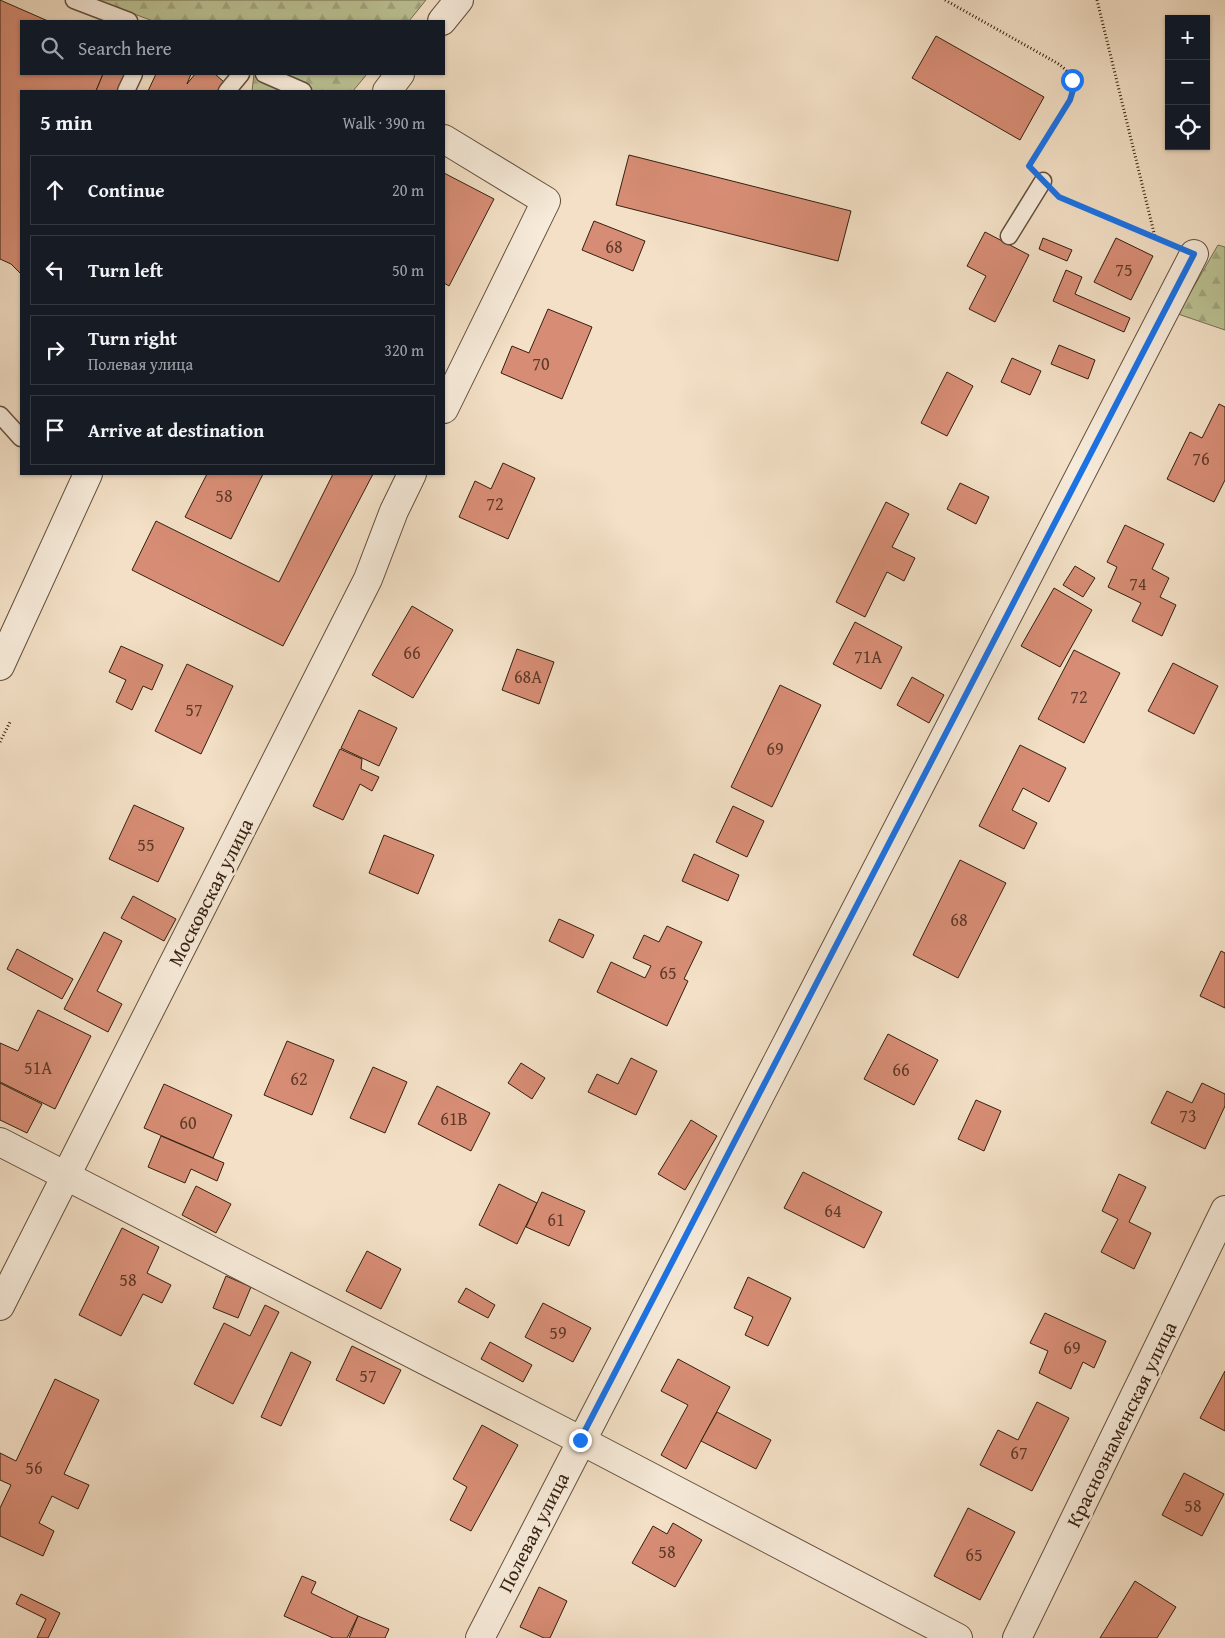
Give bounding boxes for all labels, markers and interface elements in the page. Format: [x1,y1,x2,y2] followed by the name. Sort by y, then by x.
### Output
[1165,15,1210,150] map controls
[1165,15,1210,60] button: +
[20,20,445,75] search box
[38,34,66,62] icon: search
[78,34,172,62] text: Search here
[1165,60,1210,105] button: −
[1061,69,1084,92] route start
[1165,105,1210,150] button: locate
[40,107,92,138] text: 5 min
[342,111,425,135] text: Walk · 390 m
[41,176,69,204] icon: ahead
[88,176,165,204] text: Continue
[392,178,424,202] text: 20 m
[605,233,623,260] house number: 68
[41,256,69,284] icon: left
[88,256,163,284] text: Turn left
[1115,256,1133,283] house number: 75
[392,258,424,282] text: 50 m
[88,324,177,352] text: Turn right
[41,336,69,364] icon: right
[384,338,424,362] text: 320 m
[532,350,550,377] house number: 70
[88,352,193,376] text: Полевая улица
[41,416,69,444] icon: arrive
[88,416,264,444] text: Arrive at destination
[1192,445,1210,472] house number: 76
[215,482,233,509] house number: 58
[486,490,504,517] house number: 72
[1129,570,1147,597] house number: 74
[403,639,421,666] house number: 66
[854,643,882,670] house number: 71А
[514,663,542,690] house number: 68А
[1070,683,1088,710] house number: 72
[185,696,203,723] house number: 57
[766,735,784,762] house number: 69
[160,813,260,971] street label: Московская улица
[137,831,155,858] house number: 55
[950,906,968,933] house number: 68
[659,959,677,986] house number: 65
[24,1054,52,1081] house number: 51А
[892,1056,910,1083] house number: 66
[290,1065,308,1092] house number: 62
[1179,1102,1197,1129] house number: 73
[440,1105,468,1132] house number: 61В
[179,1109,197,1136] house number: 60
[824,1197,842,1224] house number: 64
[547,1206,565,1233] house number: 61
[119,1266,137,1293] house number: 58
[1058,1316,1184,1532] street label: Краснознаменская улица
[549,1319,567,1346] house number: 59
[1063,1334,1081,1361] house number: 69
[359,1362,377,1389] house number: 57
[569,1429,592,1452] route end
[1010,1439,1028,1466] house number: 67
[25,1454,43,1481] house number: 56
[490,1467,576,1597] street label: Полевая улица
[1184,1492,1202,1519] house number: 58
[658,1538,676,1565] house number: 58
[965,1541,983,1568] house number: 65

